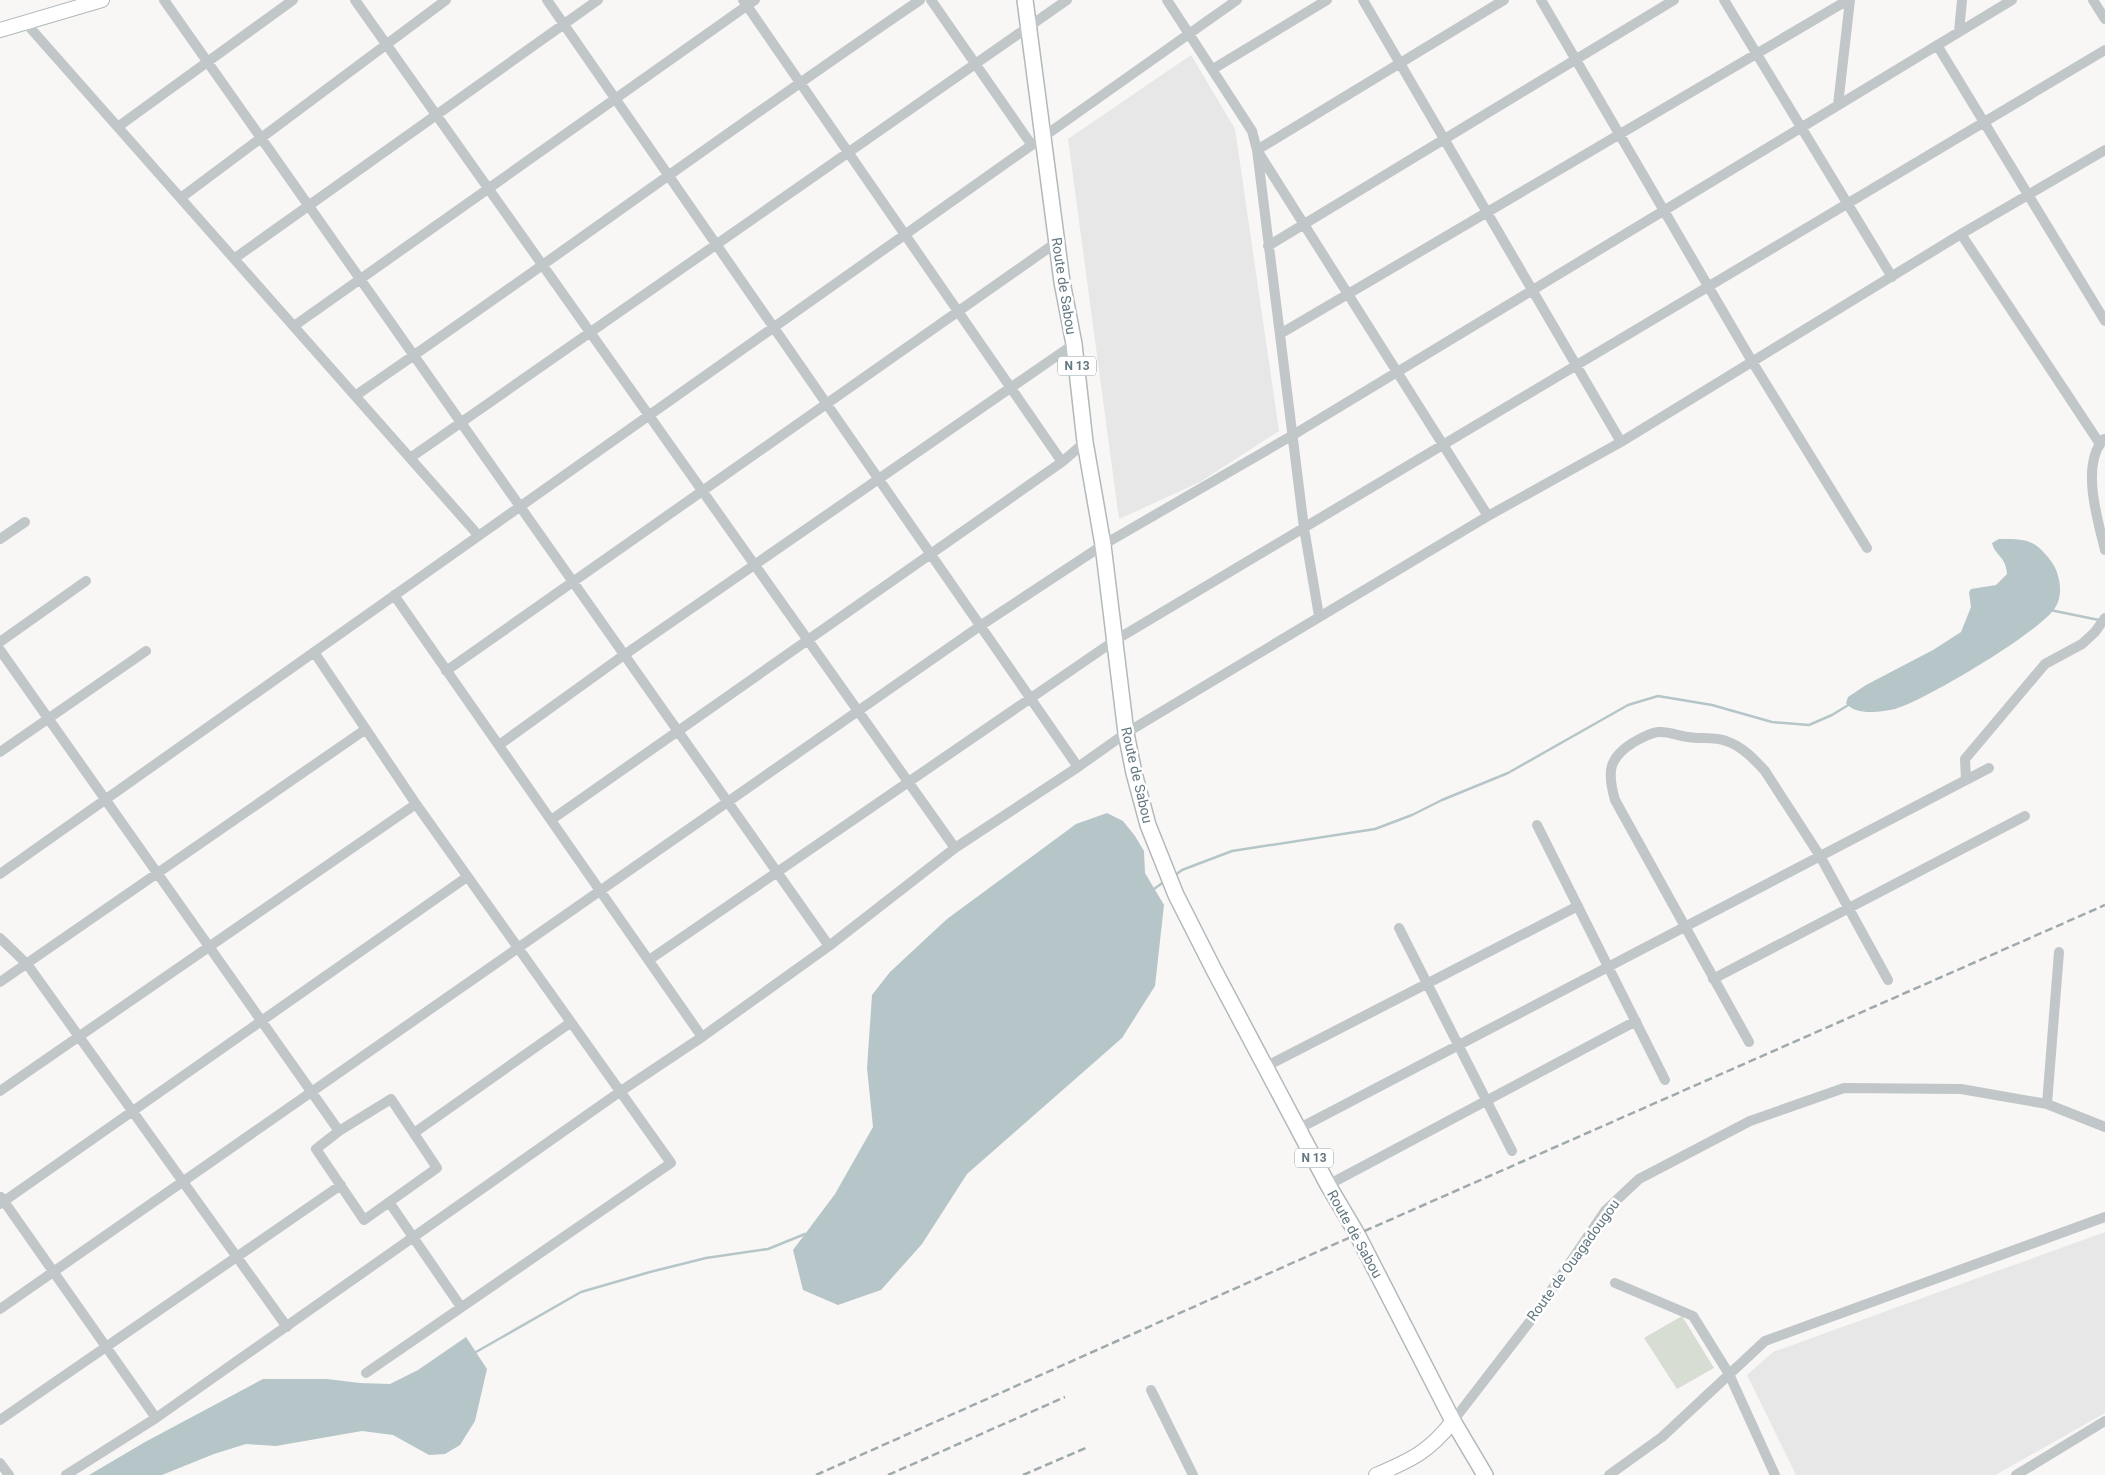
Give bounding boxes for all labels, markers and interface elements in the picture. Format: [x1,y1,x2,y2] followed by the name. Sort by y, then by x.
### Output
[1048,236,1080,336] street label: Route de Sabou
[1058,356,1096,376] road number: N 13
[1118,725,1156,825] street label: Route de Sabou
[1295,1148,1333,1168] road number: N 13
[1324,1187,1386,1281] street label: Route de Sabou
[1524,1196,1622,1324] street label: Route de Ouagadougou

